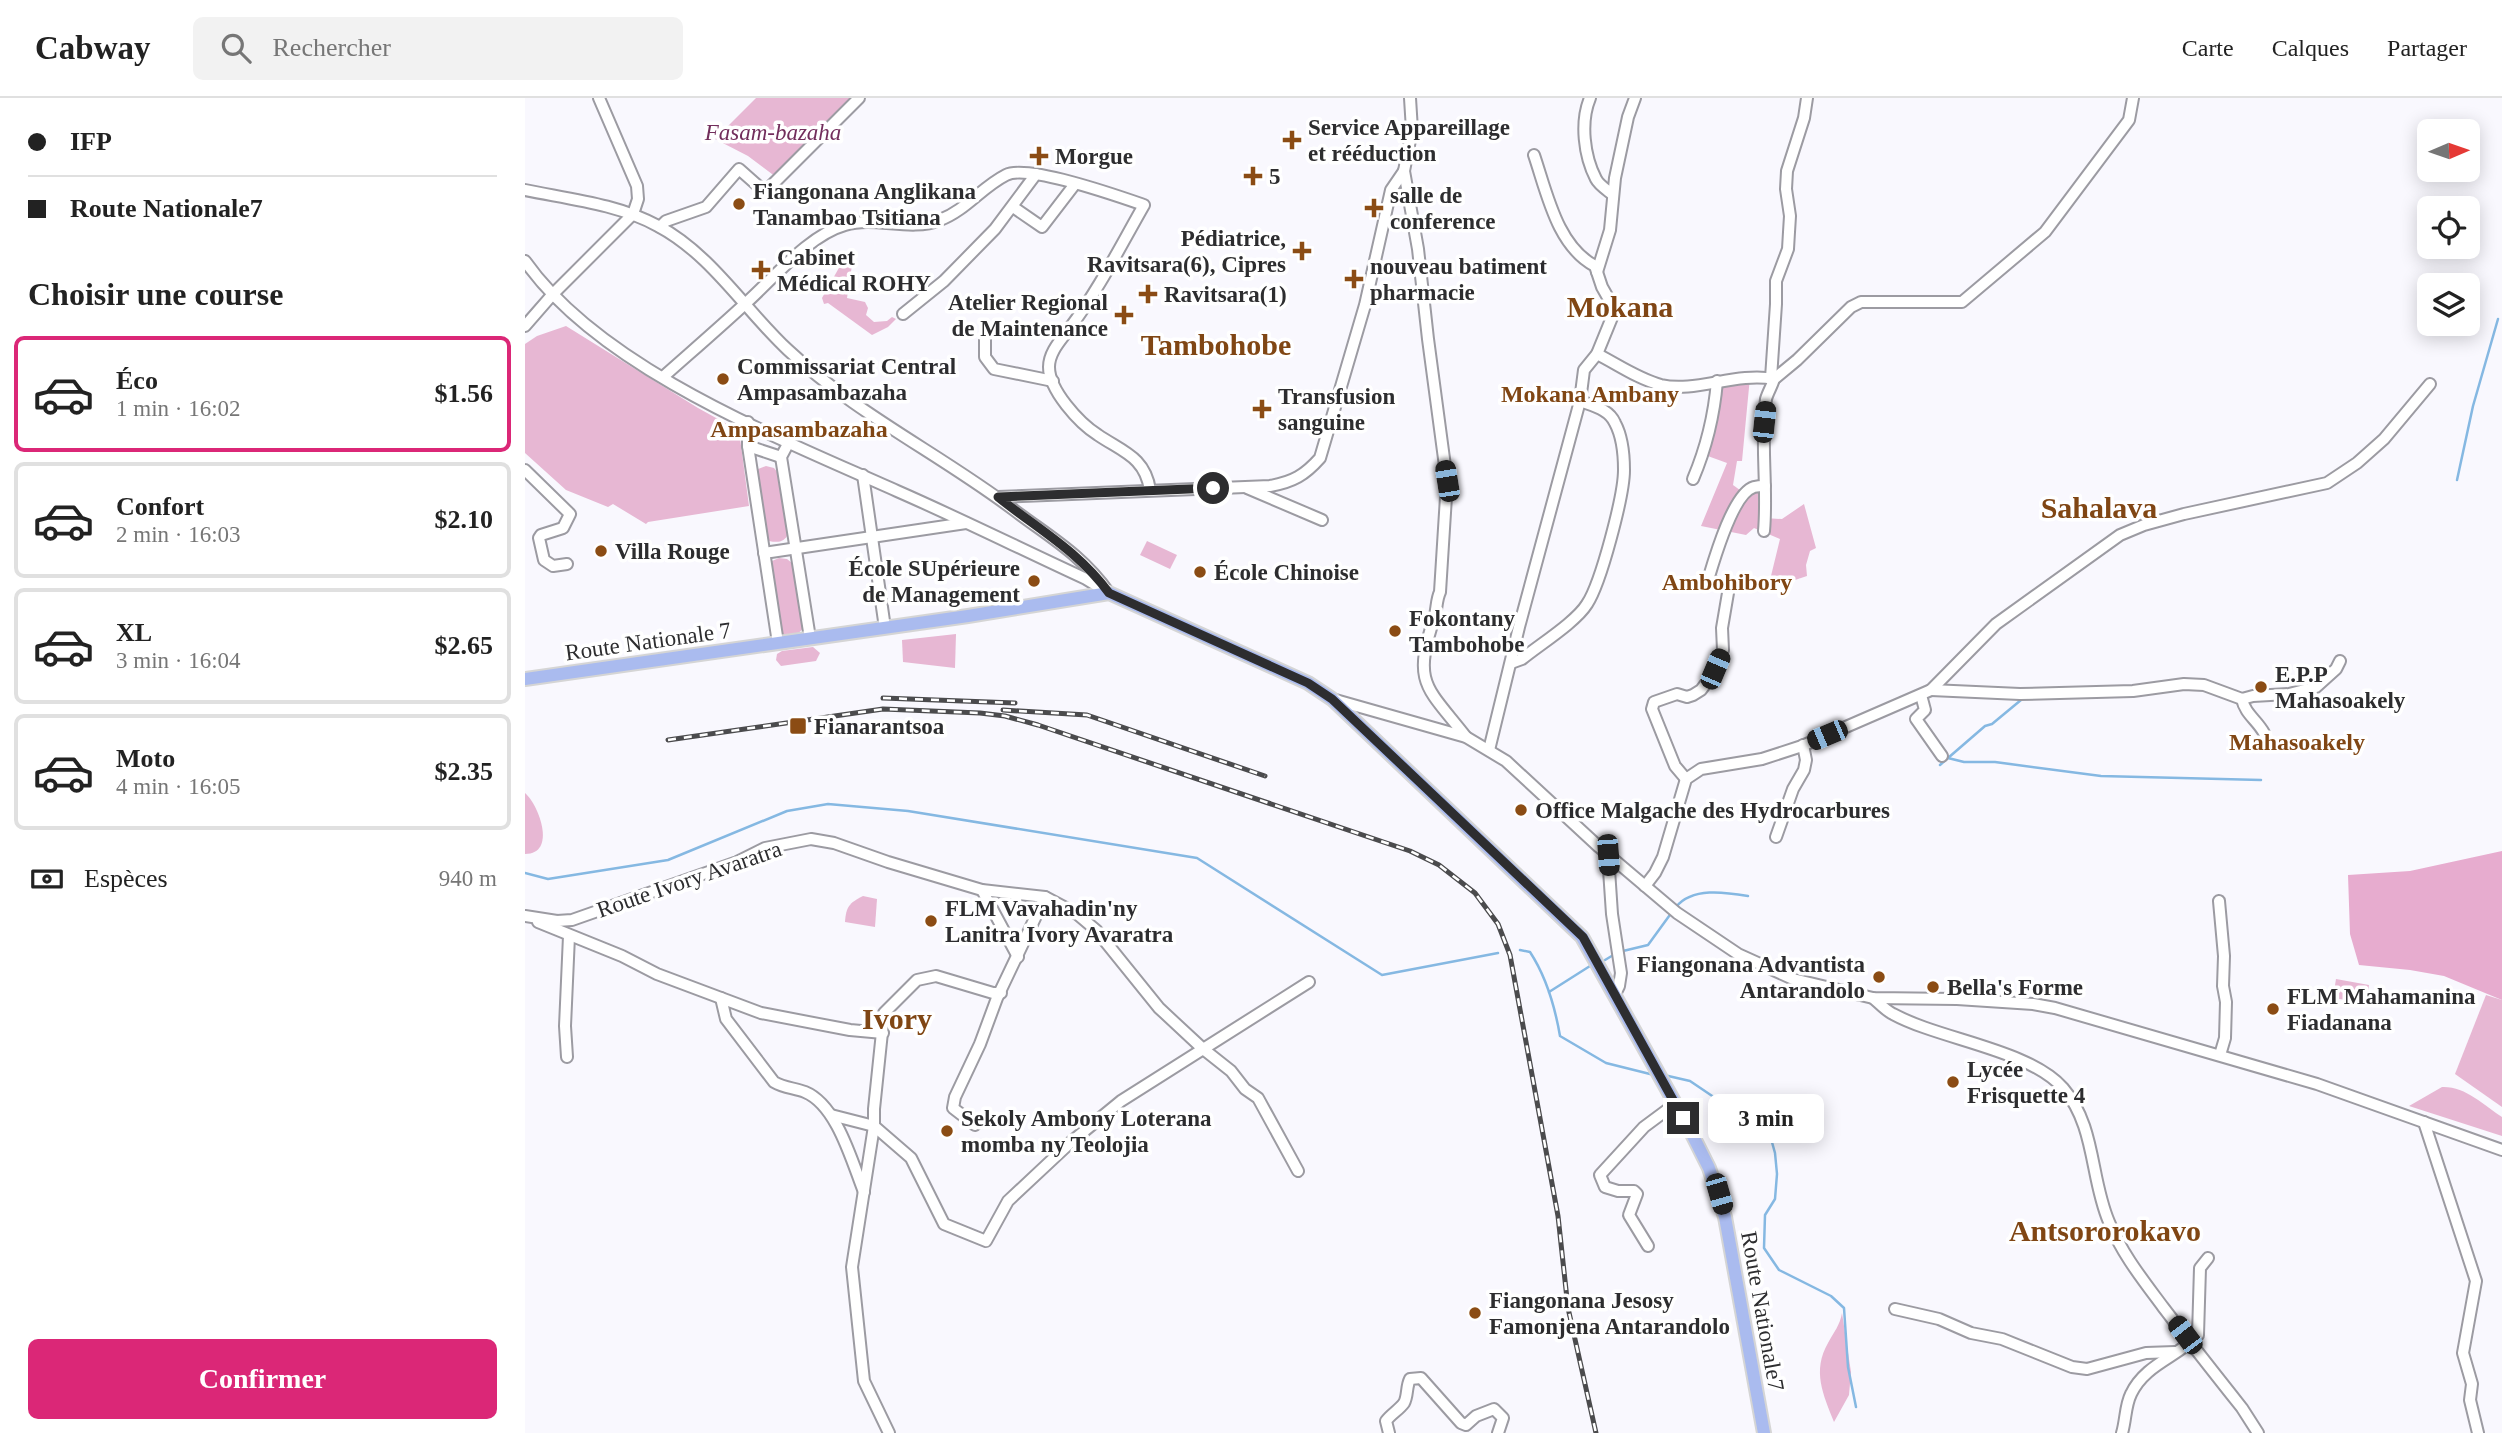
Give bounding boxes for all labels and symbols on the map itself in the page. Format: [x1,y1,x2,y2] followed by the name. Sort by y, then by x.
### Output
[1308,115,1510,166] place label: Service Appareillage et rééduction
[2417,119,2480,182] north arrow
[704,120,841,145] park label: Fasam-bazaha
[1282,130,1302,150] marker: Service Appareillage et rééduction
[1055,144,1133,169] place label: Morgue
[1029,146,1049,166] marker: Morgue
[1269,164,1281,189] place label: 5
[1243,166,1263,186] marker: 5
[753,179,977,230] place label: Fiangonana Anglikana Tanambao Tsitiana
[1390,183,1496,234] place label: salle de conference
[731,196,747,212] marker: Fiangonana Anglikana Tanambao Tsitiana
[1364,198,1384,218] marker: salle de conference
[1087,226,1286,277] place label: Pédiatrice, Ravitsara(6), Cipres
[1292,241,1312,261] marker: Pédiatrice, Ravitsara(6), Cipres
[777,245,931,296] place label: Cabinet Médical ROHY
[1370,254,1547,305] place label: nouveau batiment pharmacie
[751,260,771,280] marker: Cabinet Médical ROHY
[1344,269,1364,289] marker: nouveau batiment pharmacie
[1164,282,1287,307] place label: Ravitsara(1)
[1138,284,1158,304] marker: Ravitsara(1)
[948,290,1108,341] place label: Atelier Regional de Maintenance
[1567,290,1673,323] district label: Mokana
[1114,305,1134,325] marker: Atelier Regional de Maintenance
[1141,328,1291,361] district label: Tambohobe
[737,354,956,405] place label: Commissariat Central Ampasambazaha
[715,371,731,387] marker: Commissariat Central Ampasambazaha
[1501,381,1679,407] district label: Mokana Ambany
[1278,384,1395,435] place label: Transfusion sanguine
[1252,399,1272,419] marker: Transfusion sanguine
[1752,400,1777,444] car
[710,416,888,442] district label: Ampasambazaha
[1434,459,1461,503] car
[1197,472,1229,504] route start
[2041,491,2157,524] district label: Sahalava
[615,539,730,564] place label: Villa Rouge
[593,543,609,559] marker: Villa Rouge
[849,556,1020,607] place label: École SUpérieure de Management
[1214,560,1359,585] place label: École Chinoise
[1192,564,1208,580] marker: École Chinoise
[1662,569,1792,595] district label: Ambohibory
[1026,573,1042,589] marker: École SUpérieure de Management
[1409,606,1524,657] place label: Fokontany Tambohobe
[563,617,733,666] street label: Route Nationale 7
[1387,623,1403,639] marker: Fokontany Tambohobe
[1698,646,1733,692] car
[2275,662,2406,713] place label: E.P.P Mahasoakely
[2253,679,2269,695] marker: E.P.P Mahasoakely
[814,714,945,739] place label: Fianarantsoa
[788,716,808,736] marker: Fianarantsoa
[1804,717,1851,753] car
[2229,729,2365,755] district label: Mahasoakely
[1535,798,1890,823] place label: Office Malgache des Hydrocarbures
[1513,802,1529,818] marker: Office Malgache des Hydrocarbures
[1597,833,1620,877] car
[594,836,785,923] street label: Route Ivory Avaratra
[945,896,1174,947] place label: FLM Vavahadin'ny Lanitra Ivory Avaratra
[923,913,939,929] marker: FLM Vavahadin'ny Lanitra Ivory Avaratra
[1637,952,1865,1003] place label: Fiangonana Advantista Antarandolo
[1871,969,1887,985] marker: Fiangonana Advantista Antarandolo
[1947,975,2083,1000] place label: Bella's Forme
[1925,979,1941,995] marker: Bella's Forme
[2287,984,2476,1035] place label: FLM Mahamanina Fiadanana
[2265,1001,2281,1017] marker: FLM Mahamanina Fiadanana
[862,1002,932,1035] district label: Ivory
[1967,1057,2086,1108] place label: Lycée Frisquette 4
[1945,1074,1961,1090] marker: Lycée Frisquette 4
[1707,1094,1823,1142] callout: 3 min
[1667,1102,1699,1134] route end
[961,1106,1212,1157] place label: Sekoly Ambony Loterana momba ny Teolojia
[939,1123,955,1139] marker: Sekoly Ambony Loterana momba ny Teolojia
[1704,1171,1735,1217] car
[2009,1214,2201,1247] district label: Antsororokavo
[1736,1229,1789,1393] street label: Route Nationale7
[1489,1288,1730,1339] place label: Fiangonana Jesosy Famonjena Antarandolo
[1467,1305,1483,1321] marker: Fiangonana Jesosy Famonjena Antarandolo
[2164,1312,2207,1358] car

